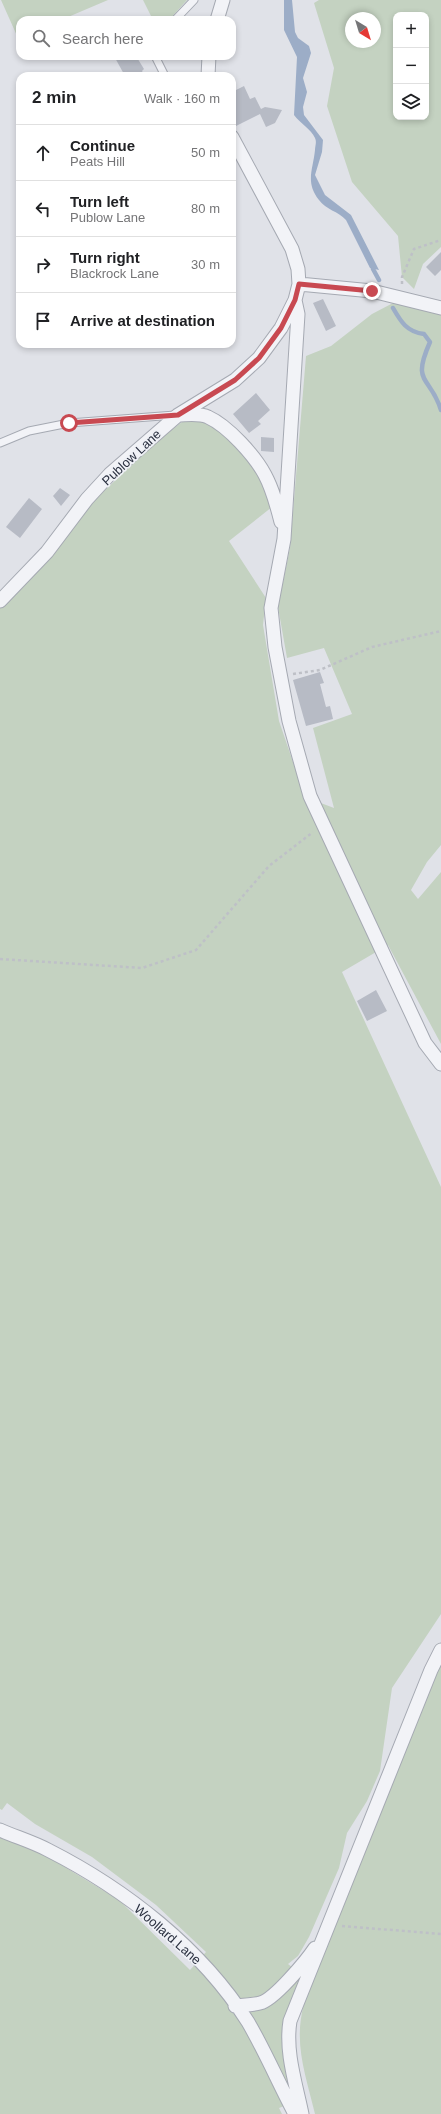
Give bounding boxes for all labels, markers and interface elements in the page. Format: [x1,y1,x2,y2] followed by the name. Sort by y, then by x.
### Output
[345,12,381,48] north arrow
[393,12,429,120] map controls
[393,12,429,48] button: +
[16,16,236,60] search box
[30,27,52,49] icon: search
[62,30,144,47] text: Search here
[393,48,429,84] button: −
[393,84,429,120] button: layers
[32,88,76,107] text: 2 min
[144,91,220,106] text: Walk · 160 m
[70,137,135,154] text: Continue
[32,142,54,164] icon: ahead
[191,145,220,160] text: 50 m
[70,154,125,169] text: Peats Hill
[70,193,129,210] text: Turn left
[32,198,54,220] icon: left
[191,201,220,216] text: 80 m
[70,210,145,225] text: Publow Lane
[70,249,140,266] text: Turn right
[32,254,54,276] icon: right
[191,257,220,272] text: 30 m
[70,266,159,281] text: Blackrock Lane
[363,282,381,300] route end
[32,310,54,332] icon: arrive
[70,312,215,329] text: Arrive at destination
[60,414,78,432] route start
[99,426,164,488] street label: Publow Lane
[131,1901,204,1967] street label: Woollard Lane

